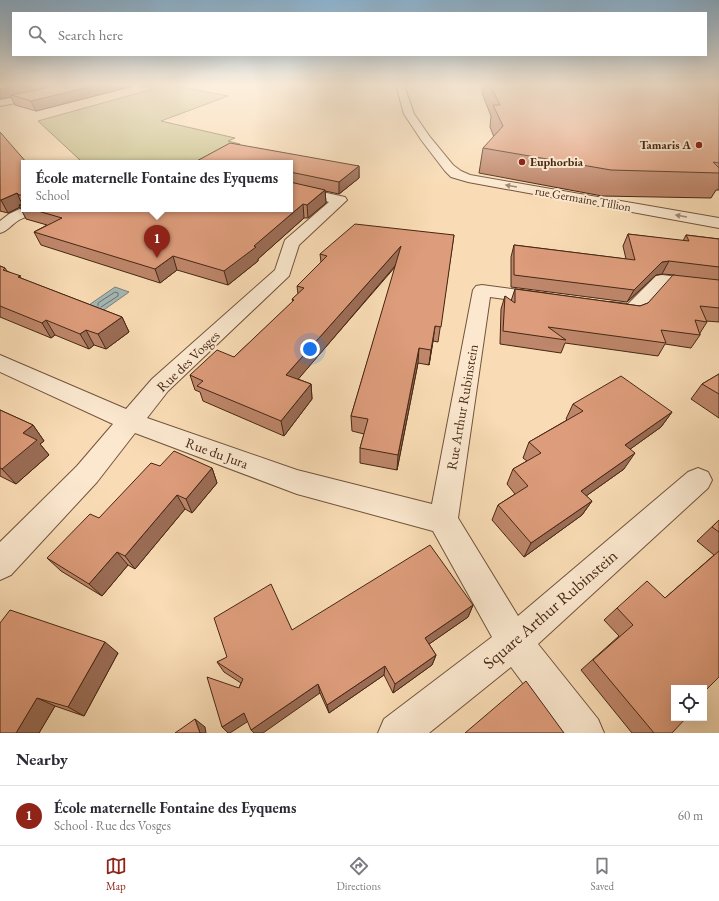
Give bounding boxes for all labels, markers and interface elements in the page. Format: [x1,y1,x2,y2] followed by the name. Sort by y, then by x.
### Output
[12,12,707,56] search box
[26,23,48,45] icon: search
[58,25,123,44] text: Search here
[639,137,691,153] place label: Tamaris A
[694,140,704,150] marker: Tamaris A
[530,154,584,170] place label: Euphorbia
[517,157,527,167] marker: Euphorbia
[21,160,293,212] popup
[36,168,278,187] text: École maternelle Fontaine des Eyquems
[505,182,518,188] one-way arrow
[534,183,633,215] street label: rue Germaine Tillion
[36,187,70,204] text: School
[675,213,687,219] one-way arrow
[144,225,170,258] pin: 1
[153,326,224,396] street label: Rue des Vosges
[300,339,320,359] your location
[442,342,482,471] street label: Rue Arthur Rubinstein
[183,433,251,473] street label: Rue du Jura
[478,544,622,674] street label: Square Arthur Rubinstein
[671,685,707,721] map controls
[671,685,707,721] button: locate
[16,748,68,770] text: Nearby
[54,798,296,817] text: École maternelle Fontaine des Eyquems
[26,807,32,824] text: 1
[678,807,703,824] text: 60 m
[54,817,171,834] text: School · Rue des Vosges
[105,855,127,893] tab: Map
[337,855,381,893] tab: Directions
[591,855,614,893] tab: Saved

